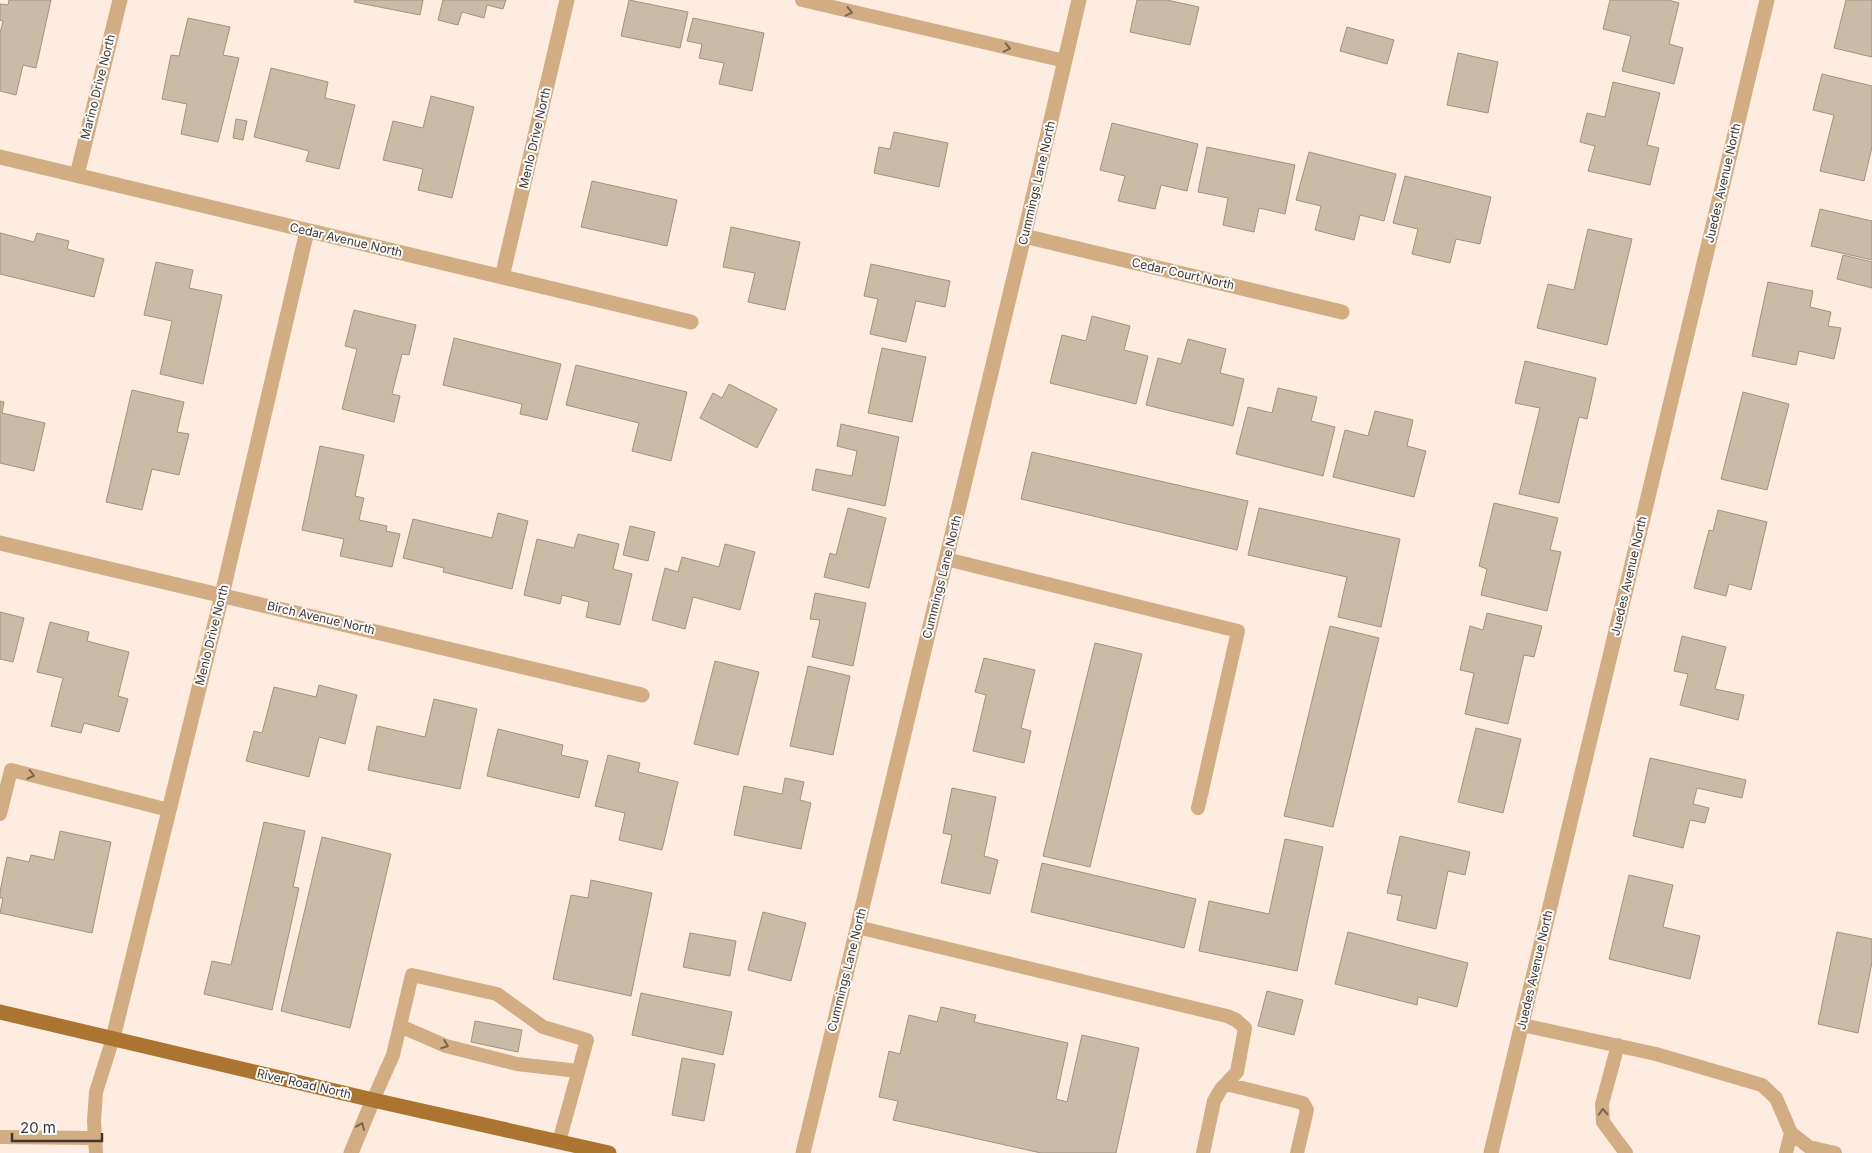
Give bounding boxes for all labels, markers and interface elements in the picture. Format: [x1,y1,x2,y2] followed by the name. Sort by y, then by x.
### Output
[844,6,853,17] one-way arrow
[77,33,118,141] street label: Marino Drive North
[1003,42,1012,53] one-way arrow
[516,86,553,190] street label: Menlo Drive North
[1015,119,1058,246] street label: Cummings Lane North
[1701,122,1744,244] street label: Juedes Avenue North
[288,219,404,260] street label: Cedar Avenue North
[1130,254,1236,293] street label: Cedar Court North
[919,513,964,640] street label: Cummings Lane North
[1607,515,1650,637] street label: Juedes Avenue North
[192,583,231,687] street label: Menlo Drive North
[266,598,376,637] street label: Birch Avenue North
[27,770,35,780] one-way arrow
[824,906,869,1033] street label: Cummings Lane North
[1513,909,1556,1031] street label: Juedes Avenue North
[440,1039,449,1049] one-way arrow
[256,1065,353,1102] street label: River Road North
[1597,1107,1608,1115] one-way arrow
[12,1110,102,1142] scale bar
[20,1118,56,1137] text: 20 m
[355,1122,366,1131] one-way arrow

